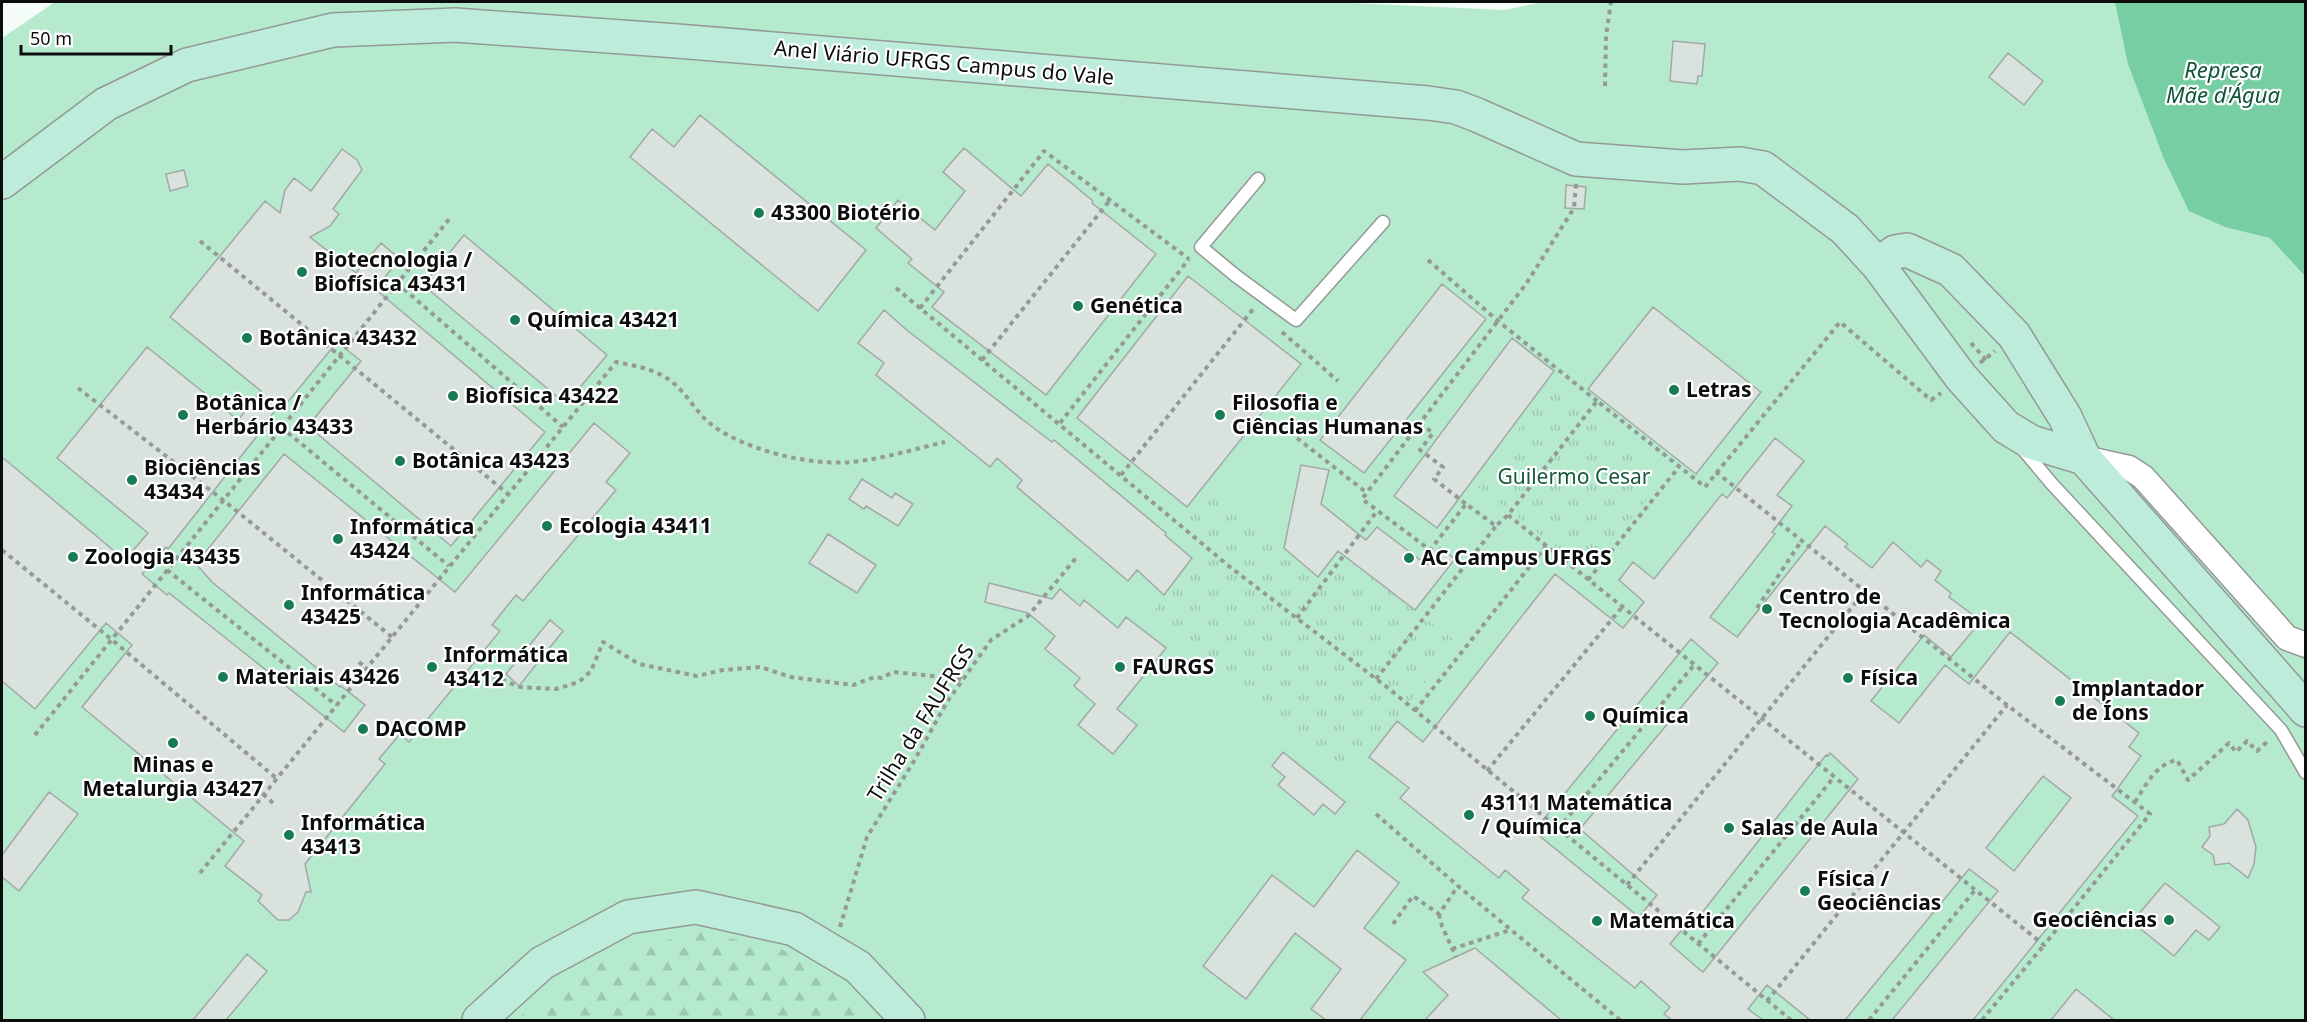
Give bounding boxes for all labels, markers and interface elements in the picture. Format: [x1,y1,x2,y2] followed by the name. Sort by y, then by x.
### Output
[21,18,171,56] scale bar
[30,26,72,50] text: 50 m
[773,33,1115,91] street label: Anel Viário UFRGS Campus do Vale
[2166,54,2281,109] water label: Represa Mãe d'Água
[771,198,920,226] place label: 43300 Biotério
[752,206,766,220] marker: 43300 Biotério
[314,245,473,297] place label: Biotecnologia / Biofísica 43431
[295,265,309,279] marker: Biotecnologia / Biofísica 43431
[1090,291,1183,319] place label: Genética
[1071,299,1085,313] marker: Genética
[527,305,679,333] place label: Química 43421
[508,313,522,327] marker: Química 43421
[259,323,417,351] place label: Botânica 43432
[240,331,254,345] marker: Botânica 43432
[1686,375,1751,403] place label: Letras
[465,381,619,409] place label: Biofísica 43422
[1667,383,1681,397] marker: Letras
[195,388,353,440] place label: Botânica / Herbário 43433
[1232,388,1423,440] place label: Filosofia e Ciências Humanas
[446,389,460,403] marker: Biofísica 43422
[176,408,190,422] marker: Botânica / Herbário 43433
[1213,408,1227,422] marker: Filosofia e Ciências Humanas
[412,446,570,474] place label: Botânica 43423
[144,453,261,505] place label: Biociências 43434
[393,454,407,468] marker: Botânica 43423
[1497,462,1651,490] park label: Guilermo Cesar
[125,473,139,487] marker: Biociências 43434
[559,511,712,539] place label: Ecologia 43411
[350,512,474,564] place label: Informática 43424
[540,519,554,533] marker: Ecologia 43411
[331,532,345,546] marker: Informática 43424
[85,542,240,570] place label: Zoologia 43435
[1421,543,1611,571] place label: AC Campus UFRGS
[66,550,80,564] marker: Zoologia 43435
[1402,551,1416,565] marker: AC Campus UFRGS
[301,578,425,630] place label: Informática 43425
[1779,582,2011,634] place label: Centro de Tecnologia Acadêmica
[282,598,296,612] marker: Informática 43425
[1760,602,1774,616] marker: Centro de Tecnologia Acadêmica
[860,638,980,806] street label: Trilha da FAUFRGS
[444,640,568,692] place label: Informática 43412
[1132,652,1214,680] place label: FAURGS
[425,660,439,674] marker: Informática 43412
[1113,660,1127,674] marker: FAURGS
[235,662,400,690] place label: Materiais 43426
[1860,663,1918,691] place label: Física
[216,670,230,684] marker: Materiais 43426
[1841,671,1855,685] marker: Física
[2072,674,2204,726] place label: Implantador de Íons
[2053,694,2067,708] marker: Implantador de Íons
[1602,701,1689,729] place label: Química
[1583,709,1597,723] marker: Química
[375,714,467,742] place label: DACOMP
[356,722,370,736] marker: DACOMP
[166,736,180,750] marker: Minas e Metalurgia 43427
[83,750,263,802] place label: Minas e Metalurgia 43427
[1481,788,1672,840] place label: 43111 Matemática / Química
[301,808,425,860] place label: Informática 43413
[1462,808,1476,822] marker: 43111 Matemática / Química
[1741,813,1878,841] place label: Salas de Aula
[1722,821,1736,835] marker: Salas de Aula
[282,828,296,842] marker: Informática 43413
[1817,864,1941,916] place label: Física / Geociências
[1798,884,1812,898] marker: Física / Geociências
[2033,905,2157,933] place label: Geociências
[1609,906,1735,934] place label: Matemática
[2162,913,2176,927] marker: Geociências
[1590,914,1604,928] marker: Matemática

